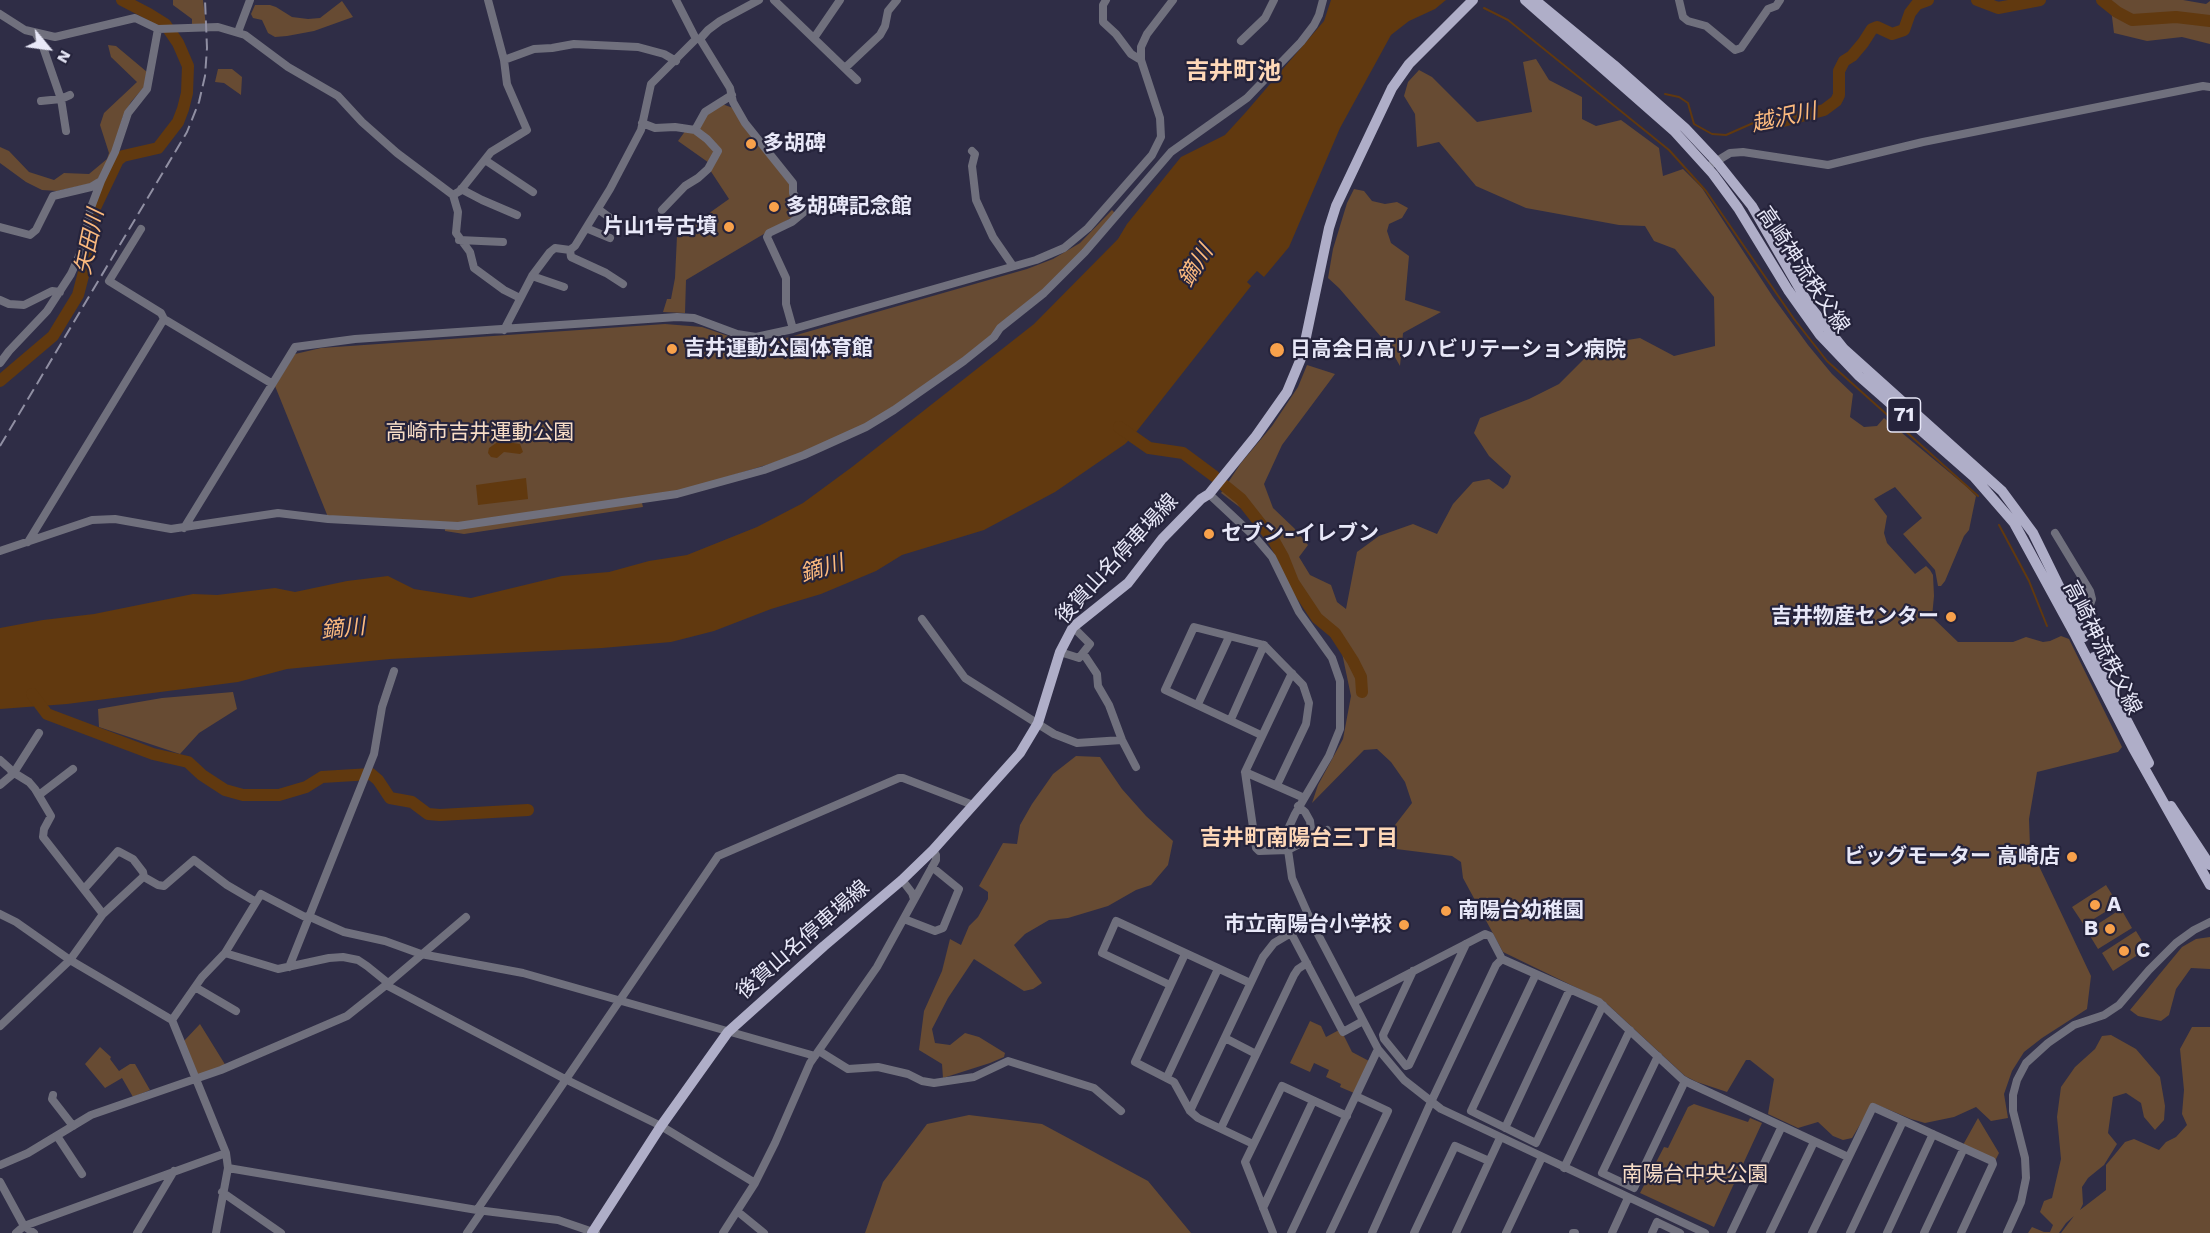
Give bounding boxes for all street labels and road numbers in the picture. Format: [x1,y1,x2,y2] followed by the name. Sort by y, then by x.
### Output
[1751,202,1855,338] street label: 高崎神流秩父線
[1888,398,1920,432] road number: 71
[1050,489,1184,629] street label: 後賀山名停車場線
[2057,577,2147,719] street label: 高崎神流秩父線
[731,875,875,1005] street label: 後賀山名停車場線

